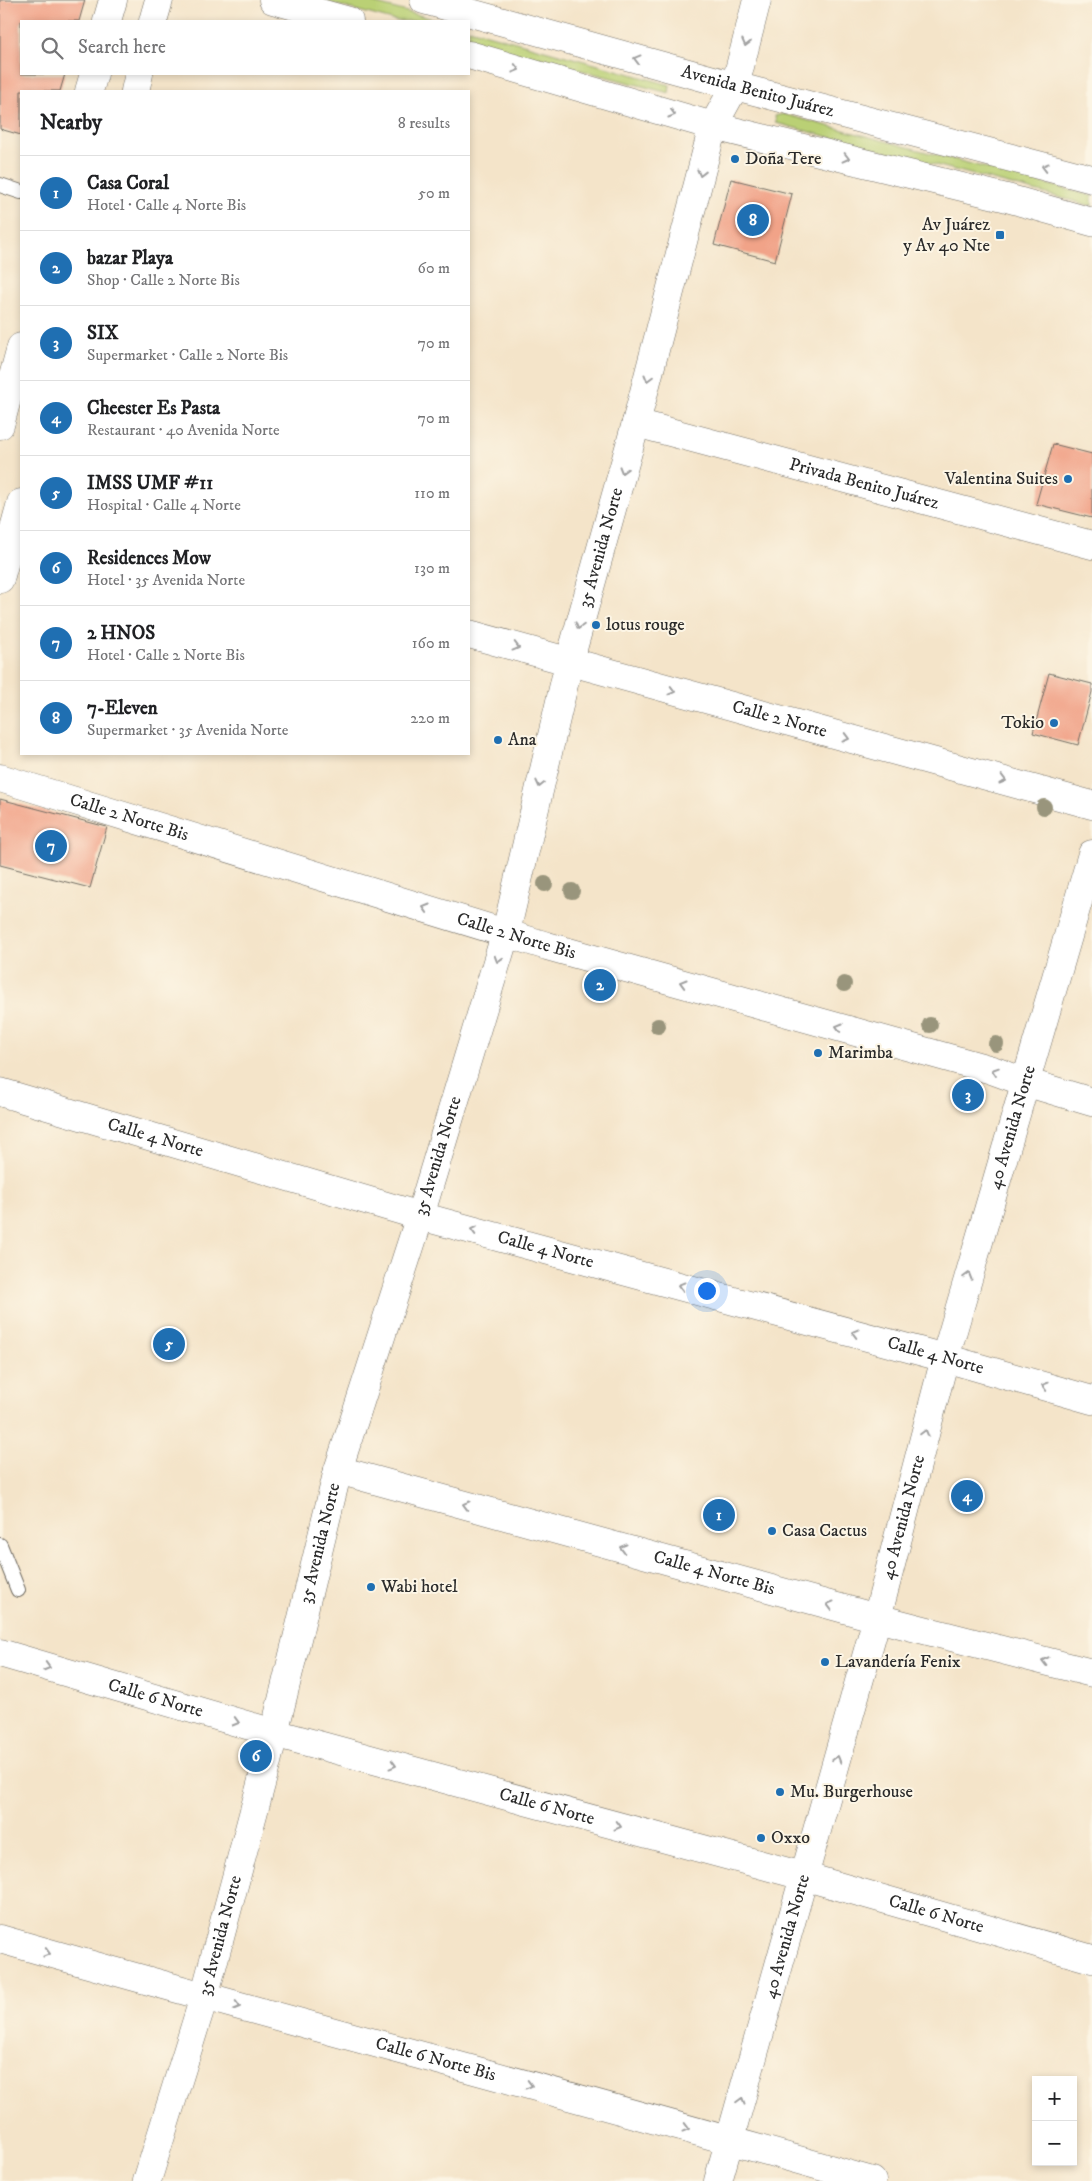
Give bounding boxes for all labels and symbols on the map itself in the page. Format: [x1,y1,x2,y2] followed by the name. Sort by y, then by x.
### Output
[741,38,752,47] one-way arrow
[633,54,642,64] one-way arrow
[679,61,837,122] street label: Avenida Benito Juárez
[511,63,519,73] one-way arrow
[667,108,675,118] one-way arrow
[745,148,822,170] place label: Doña Tere
[842,152,851,163] one-way arrow
[729,153,741,165] marker: Doña Tere
[1040,162,1049,173] one-way arrow
[696,168,707,177] one-way arrow
[737,201,769,239] pin: 8
[903,214,990,257] place label: Av Juárez y Av 40 Nte
[994,229,1006,241] marker: Av Juárez y Av 40 Nte
[643,373,654,382] one-way arrow
[787,453,942,515] street label: Privada Benito Juárez
[619,465,629,473] one-way arrow
[944,468,1058,490] place label: Valentina Suites
[1062,473,1074,485] marker: Valentina Suites
[574,485,628,610] street label: 35 Avenida Norte
[606,614,685,636] place label: lotus rouge
[590,619,602,631] marker: lotus rouge
[574,622,585,631] one-way arrow
[511,641,520,652] one-way arrow
[668,685,677,696] one-way arrow
[730,696,829,743] street label: Calle 2 Norte
[1001,712,1044,734] place label: Tokio
[1048,717,1060,729] marker: Tokio
[508,729,537,751] place label: Ana
[842,732,850,743] one-way arrow
[492,734,504,746] marker: Ana
[998,775,1006,785] one-way arrow
[535,780,546,789] one-way arrow
[67,789,191,846] street label: Calle 2 Norte Bis
[35,827,67,865] pin: 7
[423,903,431,913] one-way arrow
[454,908,578,964] street label: Calle 2 Norte Bis
[493,954,503,962] one-way arrow
[584,966,616,1004] pin: 2
[679,979,687,989] one-way arrow
[835,1022,844,1033] one-way arrow
[828,1042,893,1064] place label: Marimba
[812,1047,824,1059] marker: Marimba
[984,1063,1041,1192] street label: 40 Avenida Norte
[992,1067,1000,1077] one-way arrow
[952,1076,984,1114] pin: 3
[410,1094,467,1218] street label: 35 Avenida Norte
[105,1113,206,1162] street label: Calle 4 Norte
[470,1226,478,1236] one-way arrow
[495,1226,596,1274] street label: Calle 4 Norte
[963,1273,973,1281] one-way arrow
[694,1278,720,1304] your location
[678,1282,686,1292] one-way arrow
[153,1325,185,1363] pin: 5
[851,1329,859,1339] one-way arrow
[885,1332,986,1379] street label: Calle 4 Norte
[1042,1382,1050,1392] one-way arrow
[919,1429,930,1438] one-way arrow
[876,1453,930,1582] street label: 40 Avenida Norte
[951,1477,983,1515] pin: 4
[295,1481,345,1606] street label: 35 Avenida Norte
[703,1496,735,1534] pin: 1
[462,1500,470,1510] one-way arrow
[782,1520,867,1542] place label: Casa Cactus
[766,1525,778,1537] marker: Casa Cactus
[618,1543,627,1554] one-way arrow
[651,1546,777,1600] street label: Calle 4 Norte Bis
[380,1576,458,1598] place label: Wabi hotel
[365,1581,377,1593] marker: Wabi hotel
[825,1600,834,1611] one-way arrow
[835,1651,961,1673] place label: Lavandería Fenix
[819,1656,831,1668] marker: Lavandería Fenix
[1040,1656,1049,1667] one-way arrow
[42,1661,50,1671] one-way arrow
[105,1674,206,1723] street label: Calle 6 Norte
[232,1716,241,1727] one-way arrow
[240,1737,272,1775] pin: 6
[831,1755,841,1763] one-way arrow
[389,1760,397,1770] one-way arrow
[790,1781,913,1803] place label: Mu. Burgerhouse
[497,1783,597,1830] street label: Calle 6 Norte
[774,1786,786,1798] marker: Mu. Burgerhouse
[613,1820,622,1831] one-way arrow
[771,1827,810,1849] place label: Oxxo
[755,1832,767,1844] marker: Oxxo
[759,1872,815,2001] street label: 40 Avenida Norte
[194,1873,247,1998] street label: 35 Avenida Norte
[886,1890,986,1938] street label: Calle 6 Norte
[42,1947,50,1957] one-way arrow
[233,2000,242,2011] one-way arrow
[373,2033,498,2086] street label: Calle 6 Norte Bis
[524,2080,533,2090] one-way arrow
[735,2097,745,2105] one-way arrow
[681,2122,689,2132] one-way arrow

